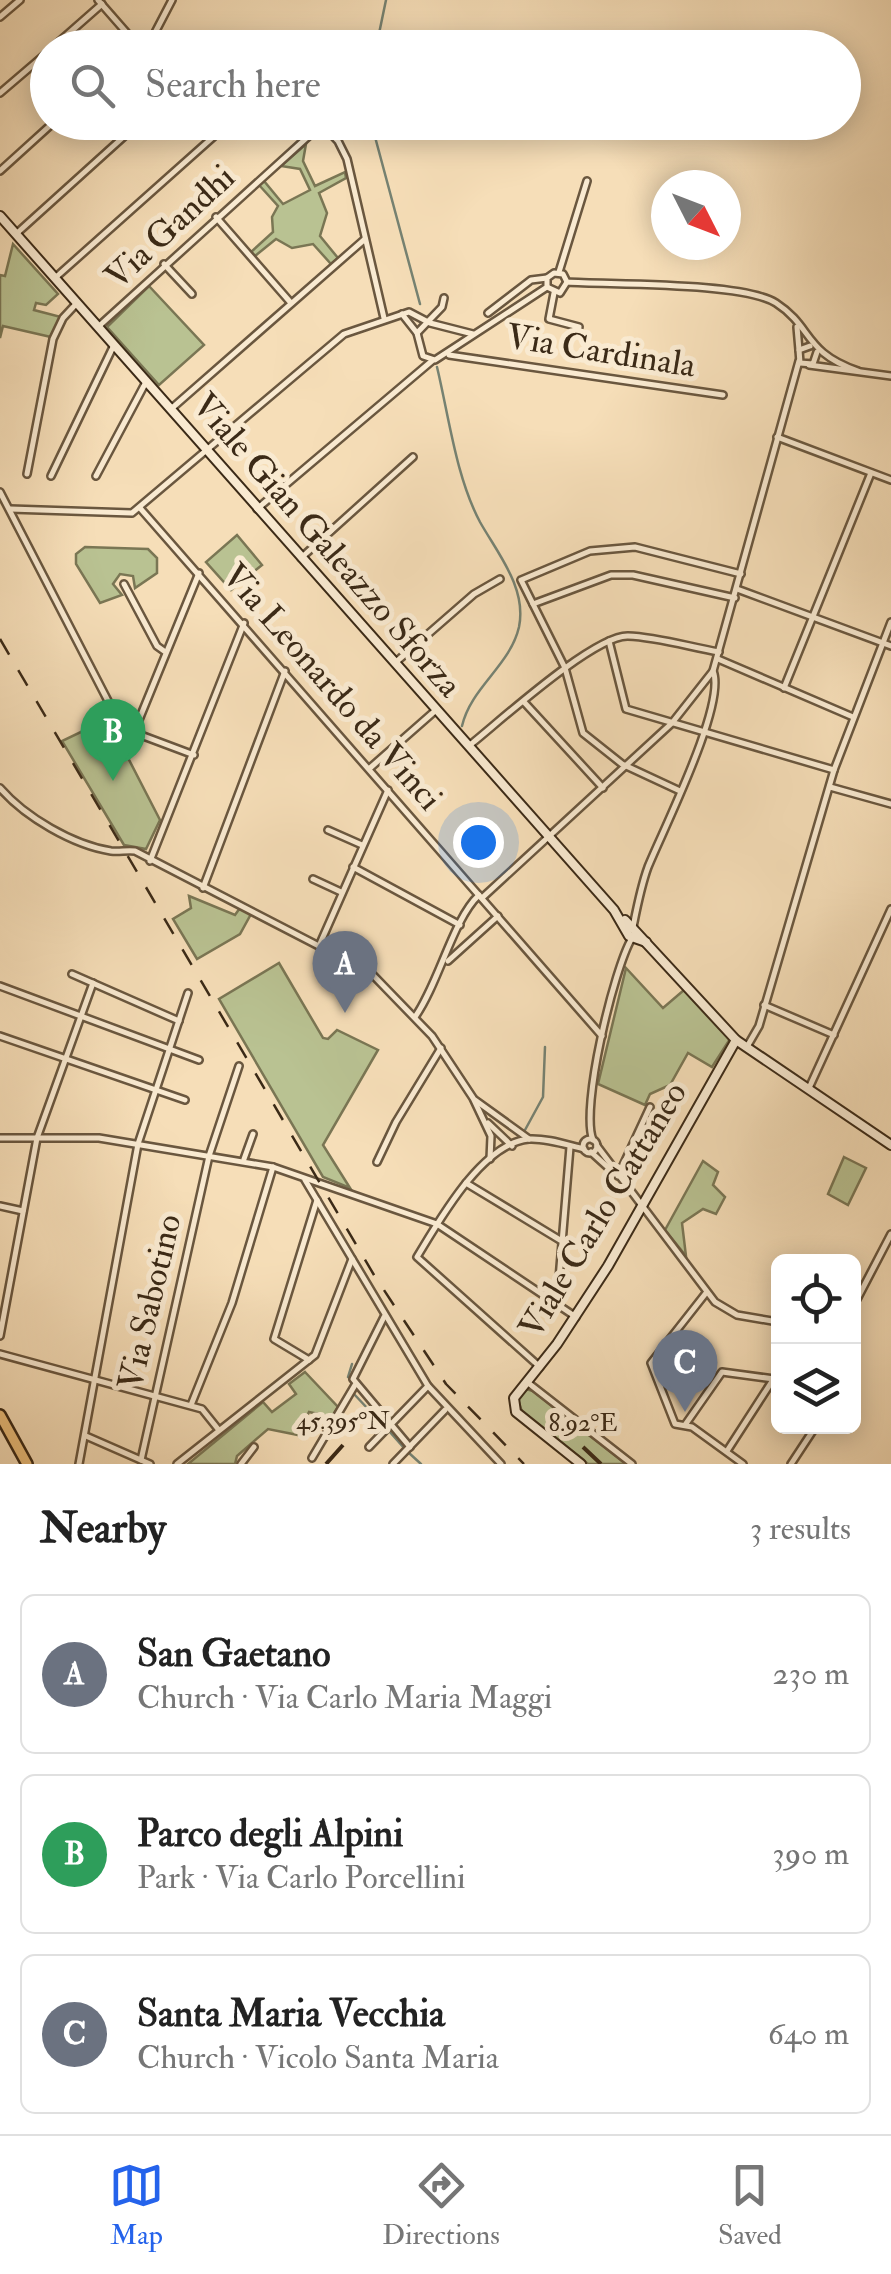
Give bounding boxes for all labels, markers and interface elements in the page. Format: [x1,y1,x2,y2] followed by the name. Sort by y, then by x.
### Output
[30,30,861,140] search box
[65,58,120,113] icon: search
[145,61,321,109] text: Search here
[96,156,244,298] street label: Via Gandhi
[651,170,741,260] north arrow
[503,314,699,388] street label: Via Cardinala
[183,384,472,707] street label: Viale Gian Galeazzo Sforza
[213,554,451,820] street label: Via Leonardo da Vinci
[80,698,146,781] pin: B
[453,817,504,868] your location
[312,930,378,1013] pin: A
[509,1074,697,1346] street label: Viale Carlo Cattaneo
[108,1210,192,1394] street label: Via Sabotino
[771,1254,861,1434] map controls
[771,1254,861,1344] button: locate
[652,1330,718,1412] pin: C
[771,1344,861,1434] button: layers
[296,1406,390,1437] text: 45.395°N
[549,1408,617,1439] text: 8.92°E
[40,1503,166,1555] text: Nearby
[750,1509,851,1549] text: 3 results
[137,1630,331,1678] text: San Gaetano
[64,1654,85,1694] text: A
[773,1654,849,1694] text: 230 m
[137,1678,552,1718] text: Church · Via Carlo Maria Maggi
[137,1810,403,1858] text: Parco degli Alpini
[64,1834,85,1874] text: B
[772,1834,849,1874] text: 390 m
[137,1858,466,1898] text: Park · Via Carlo Porcellini
[137,1990,445,2038] text: Santa Maria Vecchia
[63,2014,86,2054] text: C
[768,2014,849,2054] text: 640 m
[137,2038,499,2078] text: Church · Vicolo Santa Maria
[109,2158,164,2253] tab: Map
[382,2158,500,2253] tab: Directions
[718,2158,782,2253] tab: Saved

